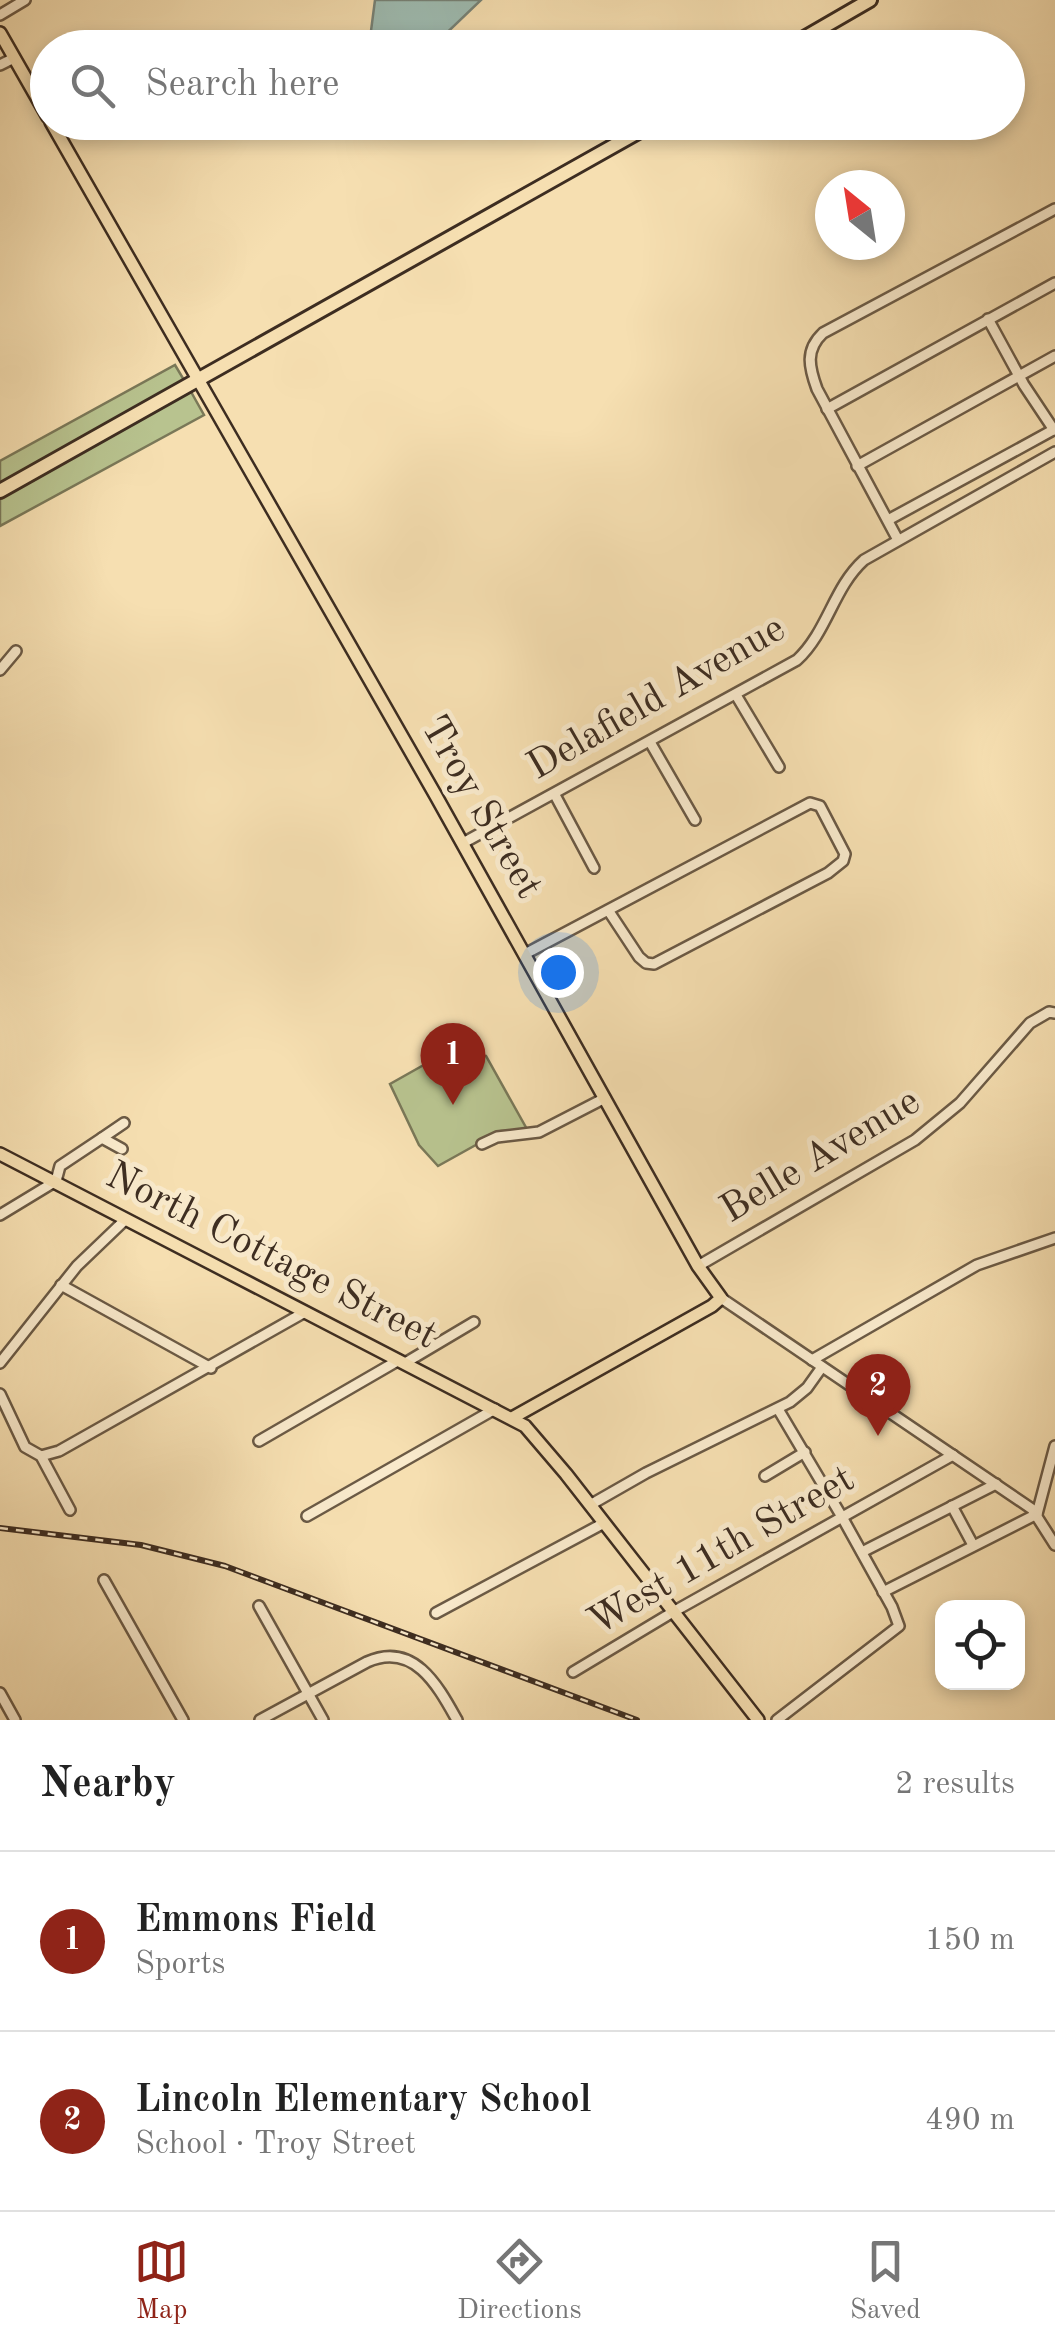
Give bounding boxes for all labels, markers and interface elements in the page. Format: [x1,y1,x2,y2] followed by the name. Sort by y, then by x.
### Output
[30,30,1025,140] search box
[65,58,120,113] icon: search
[145,66,340,104] text: Search here
[815,170,905,260] north arrow
[522,609,792,789] street label: Delafield Avenue
[412,710,548,906] street label: Troy Street
[533,947,584,998] your location
[420,1022,486,1105] pin: 1
[715,1082,927,1232] street label: Belle Avenue
[99,1156,443,1358] street label: North Cottage Street
[846,1354,910,1436] pin: 2
[582,1460,862,1644] street label: West 11th Street
[935,1600,1025,1690] map controls
[935,1600,1025,1690] button: locate
[40,1764,176,1806] text: Nearby
[895,1769,1015,1801] text: 2 results
[135,1902,376,1940] text: Emmons Field
[63,1925,82,1957] text: 1
[925,1925,1015,1957] text: 150 m
[135,1949,226,1981] text: Sports
[135,2082,591,2120] text: Lincoln Elementary School
[63,2105,82,2137] text: 2
[925,2105,1015,2137] text: 490 m
[135,2129,416,2161] text: School · Troy Street
[134,2234,189,2329] tab: Map
[457,2234,582,2329] tab: Directions
[850,2234,921,2329] tab: Saved

